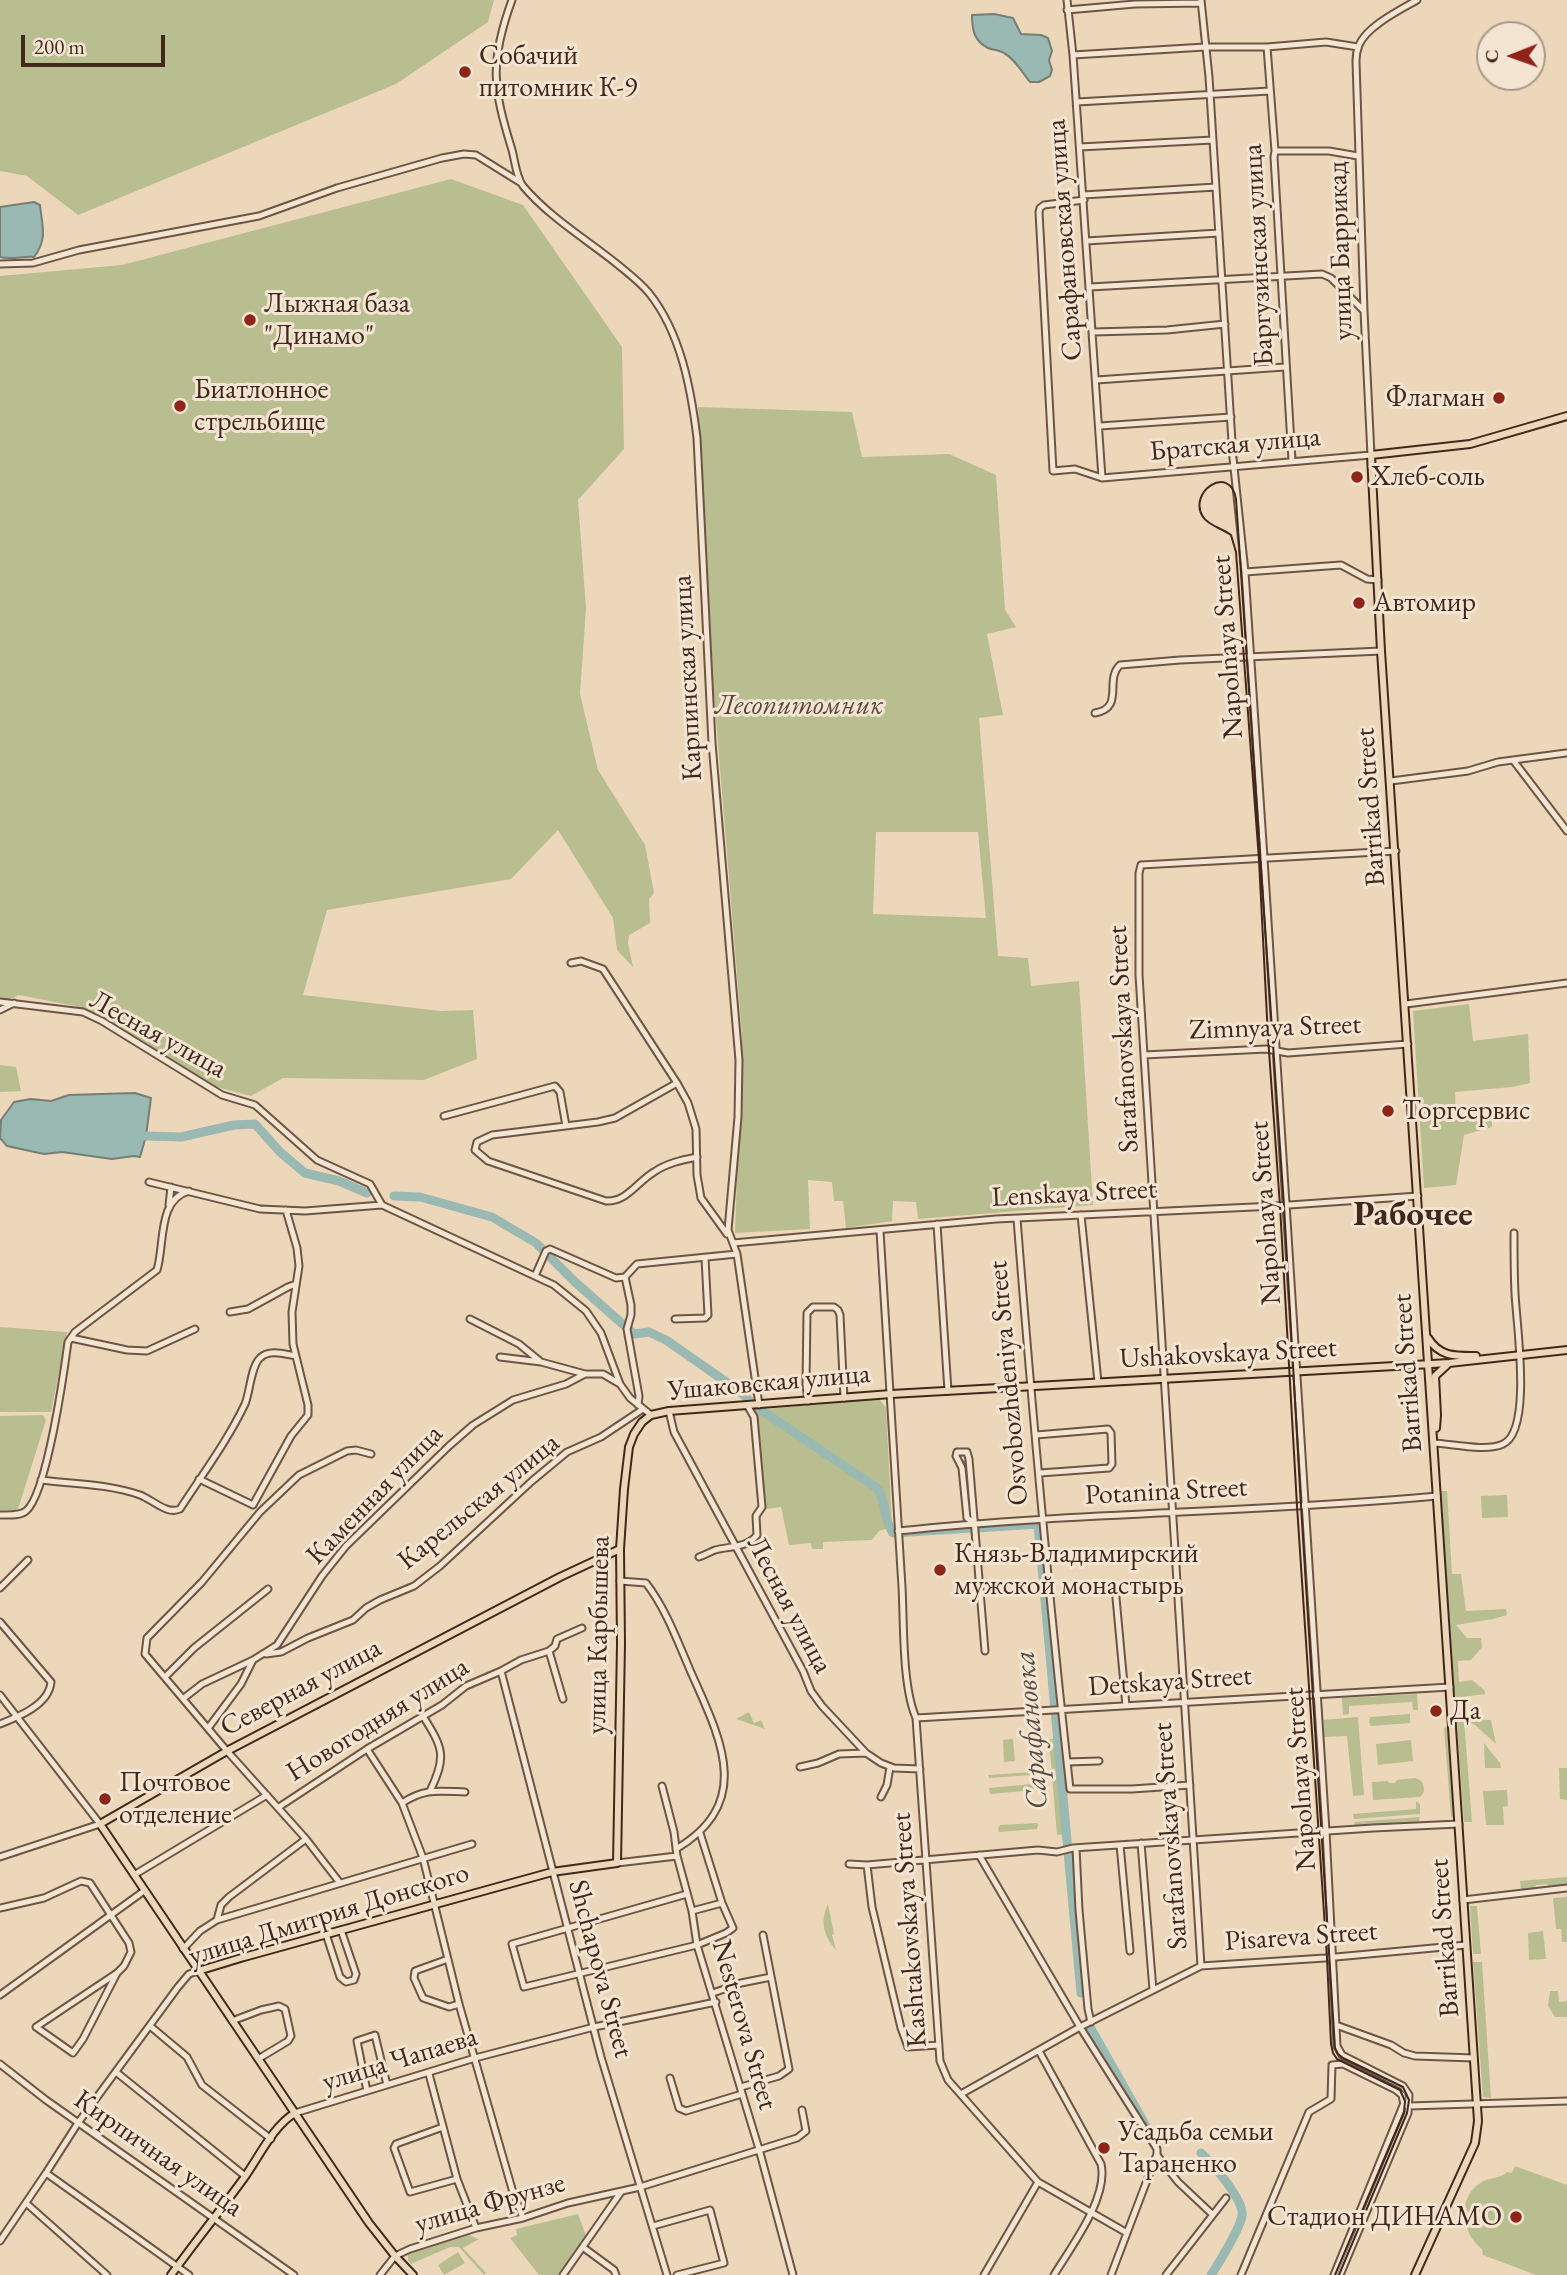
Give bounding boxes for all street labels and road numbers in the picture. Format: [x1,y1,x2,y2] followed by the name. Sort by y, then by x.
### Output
[1040,118,1090,362] street label: Сарафановская улица
[1236,143,1282,367] street label: Баргузинская улица
[1321,161,1361,341] street label: улица Баррикад
[1148,421,1322,469] street label: Братская улица
[1205,554,1251,740] street label: Napolnaya Street
[666,574,710,782] street label: Карпинская улица
[1349,727,1393,887] street label: Barrikad Street
[1101,924,1147,1154] street label: Sarafanovskaya Street
[84,984,232,1086] street label: Лесная улица
[1188,1008,1362,1048] street label: Zimnyaya Street
[1243,1120,1289,1306] street label: Napolnaya Street
[991,1173,1157,1215] street label: Lenskaya Street
[982,1259,1036,1507] street label: Osvobozhdeniya Street
[1386,1293,1430,1453] street label: Barrikad Street
[1119,1332,1337,1376] street label: Ushakovskaya Street
[666,1357,872,1409] street label: Ушаковская улица
[300,1418,450,1572] street label: Каменная улица
[391,1426,567,1578] street label: Карельская улица
[1084,1471,1248,1513] street label: Potanina Street
[739,1531,839,1679] street label: Лесная улица
[580,1535,618,1735] street label: улица Карбышева
[215,1632,387,1744] street label: Северная улица
[281,1650,475,1790] street label: Новогодняя улица
[1087,1660,1253,1704] street label: Detskaya Street
[1278,1686,1324,1872] street label: Napolnaya Street
[1146,1721,1196,1951] street label: Sarafanovskaya Street
[885,1811,935,2049] street label: Kashtakovskaya Street
[185,1856,473,1974] street label: улица Дмитрия Донского
[1423,1858,1467,2018] street label: Barrikad Street
[560,1876,640,2062] street label: Shchapova Street
[1224,1915,1378,1959] street label: Pisareva Street
[704,1936,784,2114] street label: Nesterova Street
[318,2020,482,2100] street label: улица Чапаева
[67,2083,249,2225] street label: Кирпичная улица
[411,2167,569,2241] street label: улица Фрунзе

